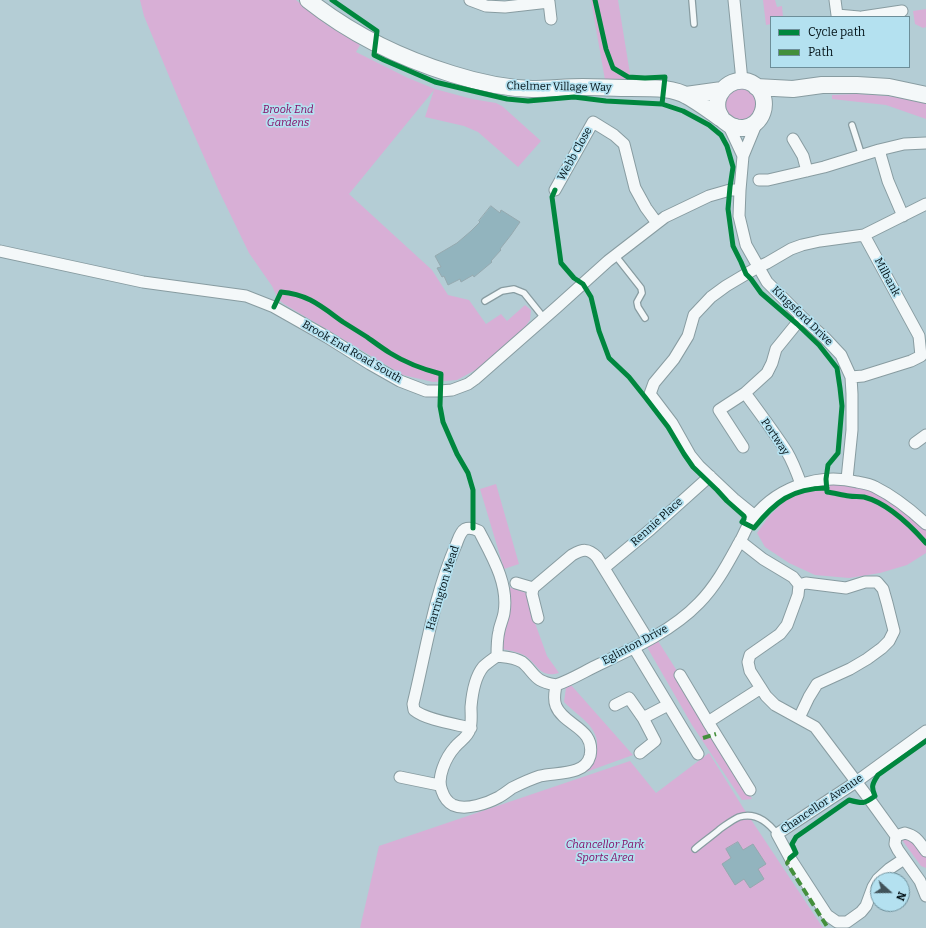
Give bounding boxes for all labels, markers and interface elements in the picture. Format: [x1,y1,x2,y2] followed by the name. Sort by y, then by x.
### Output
[770,16,910,68] legend
[808,25,865,39] text: Cycle path
[808,45,833,59] text: Path
[506,79,612,95] street label: Chelmer Village Way
[262,103,314,129] park label: Brook End Gardens
[555,125,595,183] street label: Webb Close
[871,255,903,299] street label: Milbank
[769,284,835,348] street label: Kingsford Drive
[300,318,404,386] street label: Brook End Road South
[758,416,792,458] street label: Portway
[628,495,686,549] street label: Rennie Place
[424,544,462,632] street label: Harrington Mead
[600,622,670,668] street label: Eglinton Drive
[778,772,866,836] street label: Chancellor Avenue
[566,838,644,864] park label: Chancellor Park Sports Area
[870,872,910,912] north arrow
[893,890,908,902] text: N

